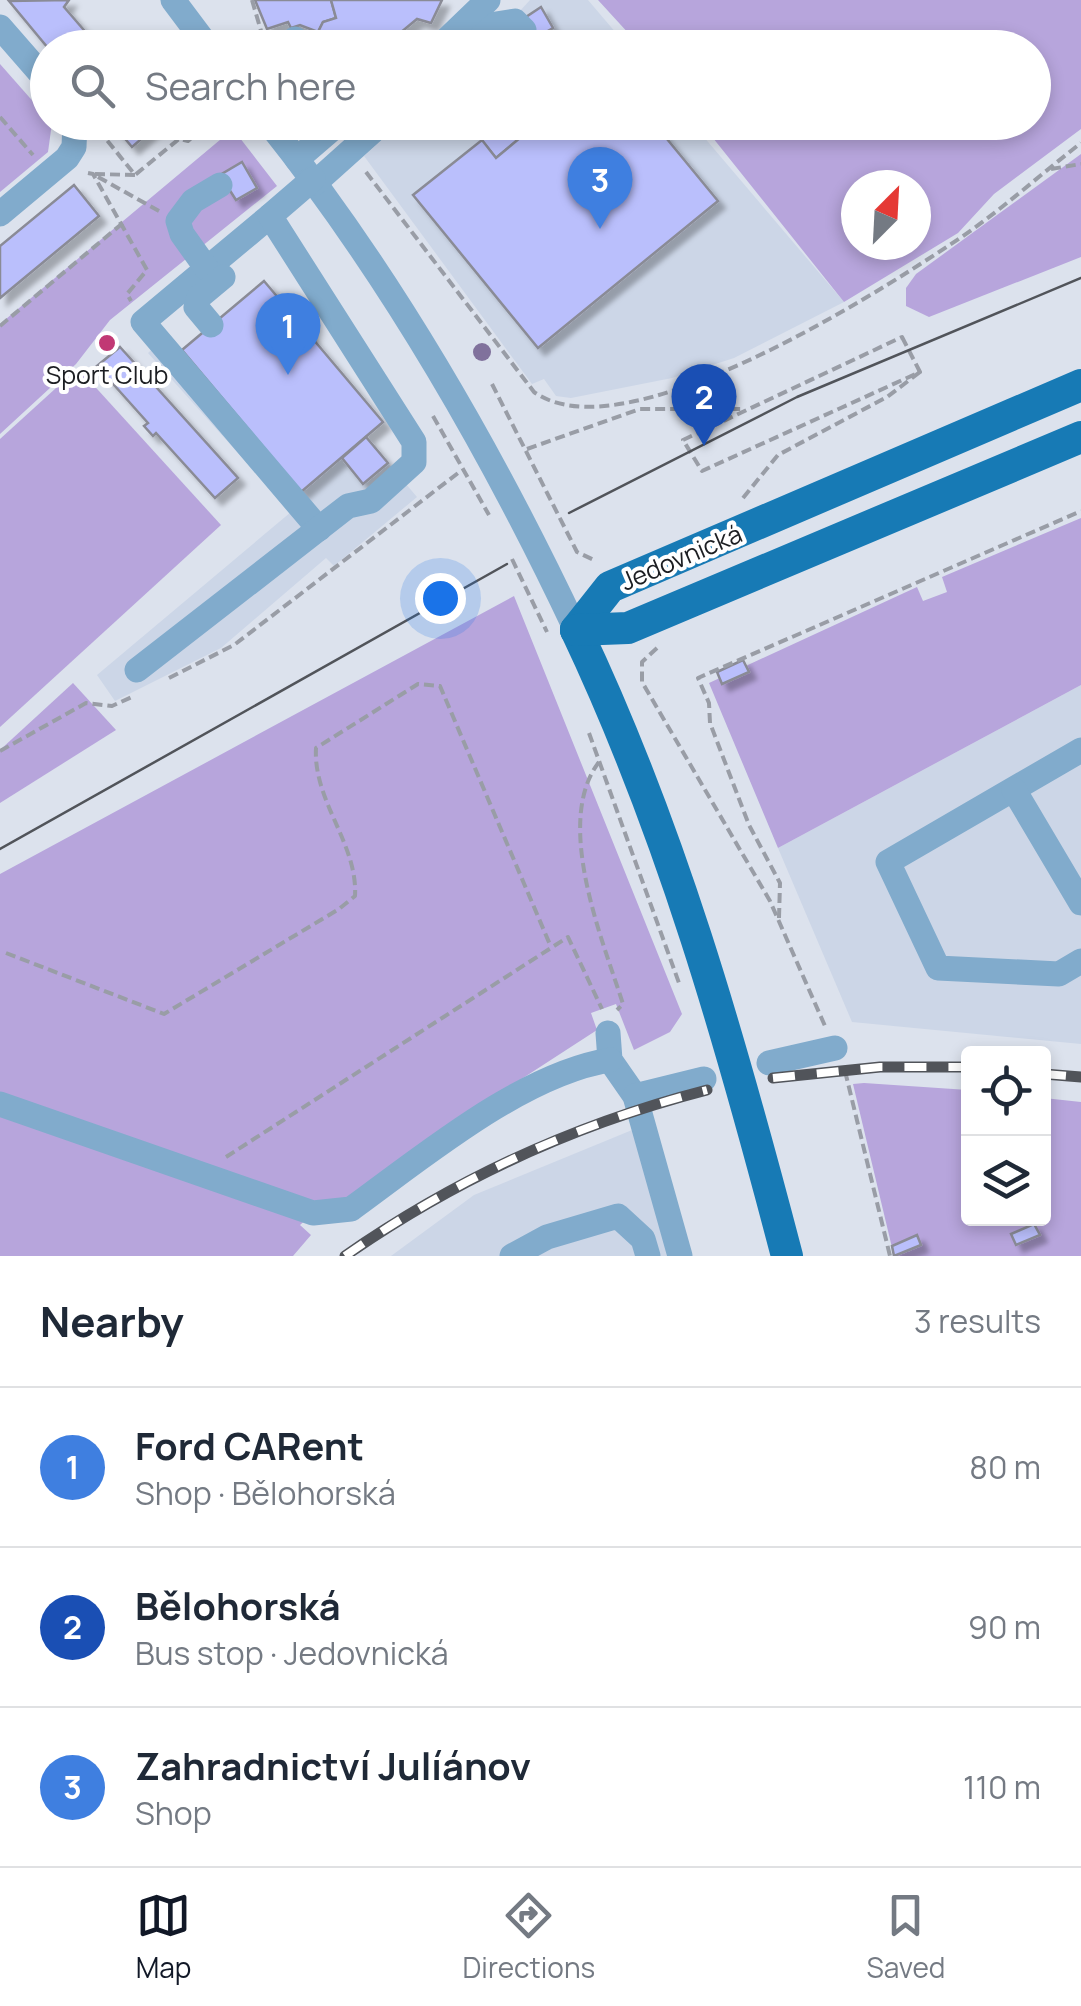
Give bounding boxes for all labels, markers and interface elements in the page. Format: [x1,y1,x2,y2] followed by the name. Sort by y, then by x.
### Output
[30,30,1051,140] search box
[65,58,120,113] icon: search
[145,59,356,111] text: Search here
[568,146,632,229] pin: 3
[841,170,931,260] north arrow
[256,292,320,375] pin: 1
[96,332,118,354] marker: Sport Club
[46,357,168,392] place label: Sport Club
[672,364,736,446] pin: 2
[615,516,747,598] street label: Jedovnická
[415,573,466,624] your location
[961,1046,1051,1226] map controls
[961,1046,1051,1136] button: locate
[961,1136,1051,1226] button: layers
[40,1292,184,1350] text: Nearby
[914,1299,1041,1343] text: 3 results
[135,1419,364,1471] text: Ford CARent
[65,1445,80,1489] text: 1
[969,1445,1041,1489] text: 80 m
[135,1471,396,1515] text: Shop · Bělohorská
[135,1579,341,1631] text: Bělohorská
[63,1605,82,1649] text: 2
[968,1605,1041,1649] text: 90 m
[135,1631,449,1675] text: Bus stop · Jedovnická
[135,1739,531,1791] text: Zahradnictví Julíánov
[63,1765,82,1809] text: 3
[963,1765,1041,1809] text: 110 m
[135,1791,212,1835] text: Shop
[136,1888,191,1986] tab: Map
[463,1888,595,1986] tab: Directions
[866,1888,945,1986] tab: Saved

